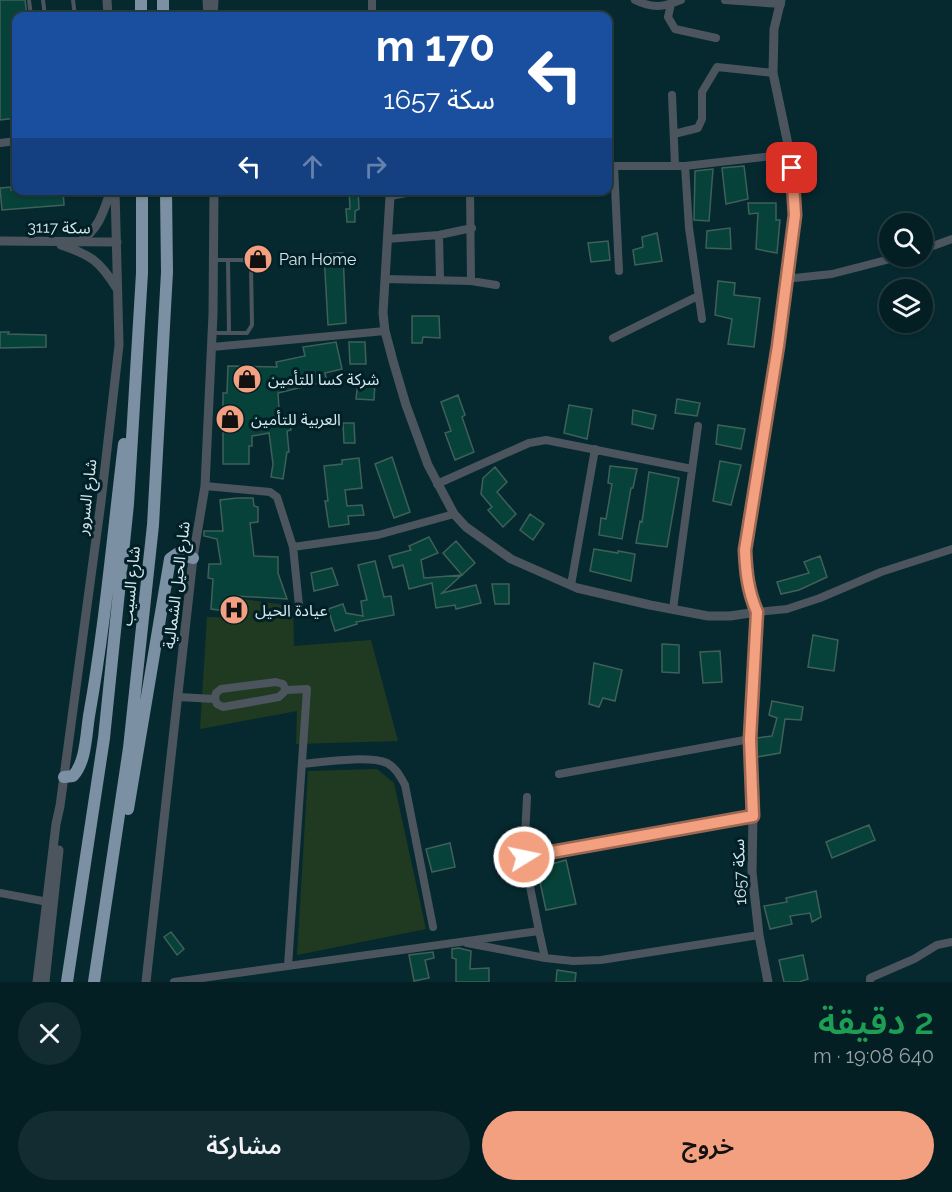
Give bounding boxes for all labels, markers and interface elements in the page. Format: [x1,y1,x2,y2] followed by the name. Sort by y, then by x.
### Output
[376,22,495,71] text: 170 m
[516,36,594,114] icon: left
[383,84,495,115] text: سكة 1657
[766,142,817,193] pin
[233,150,266,183] icon: left
[296,150,329,183] icon: ahead
[359,150,392,183] icon: right
[775,151,808,184] icon: arrive
[879,213,933,333] map controls
[879,213,933,267] button: search
[27,217,91,238] street label: سكة 3117
[242,243,274,275] shop icon: Pan Home
[279,250,356,269] place label: Pan Home
[879,279,933,333] button: layers
[231,363,263,395] shop icon: شركة كسا للتأمين
[268,370,379,389] place label: شركة كسا للتأمين
[214,403,246,435] shop icon: العربية للتأمين
[251,410,341,429] place label: العربية للتأمين
[72,458,104,537] street label: شارع السرور
[159,520,197,650] street label: شارع الحيل الشمالية
[117,545,147,627] street label: شارع السيب
[218,594,250,626] hospital icon: عيادة الحيل
[255,601,328,620] place label: عيادة الحيل
[492,825,556,889] position arrow
[729,839,750,905] street label: سكة 1657
[818,1000,934,1042] text: 2 دقيقة
[18,1002,81,1065] button: close
[813,1044,934,1068] text: 640 m · 19:08
[18,1111,470,1180] button: مشاركة
[482,1111,934,1180] button: خروج

